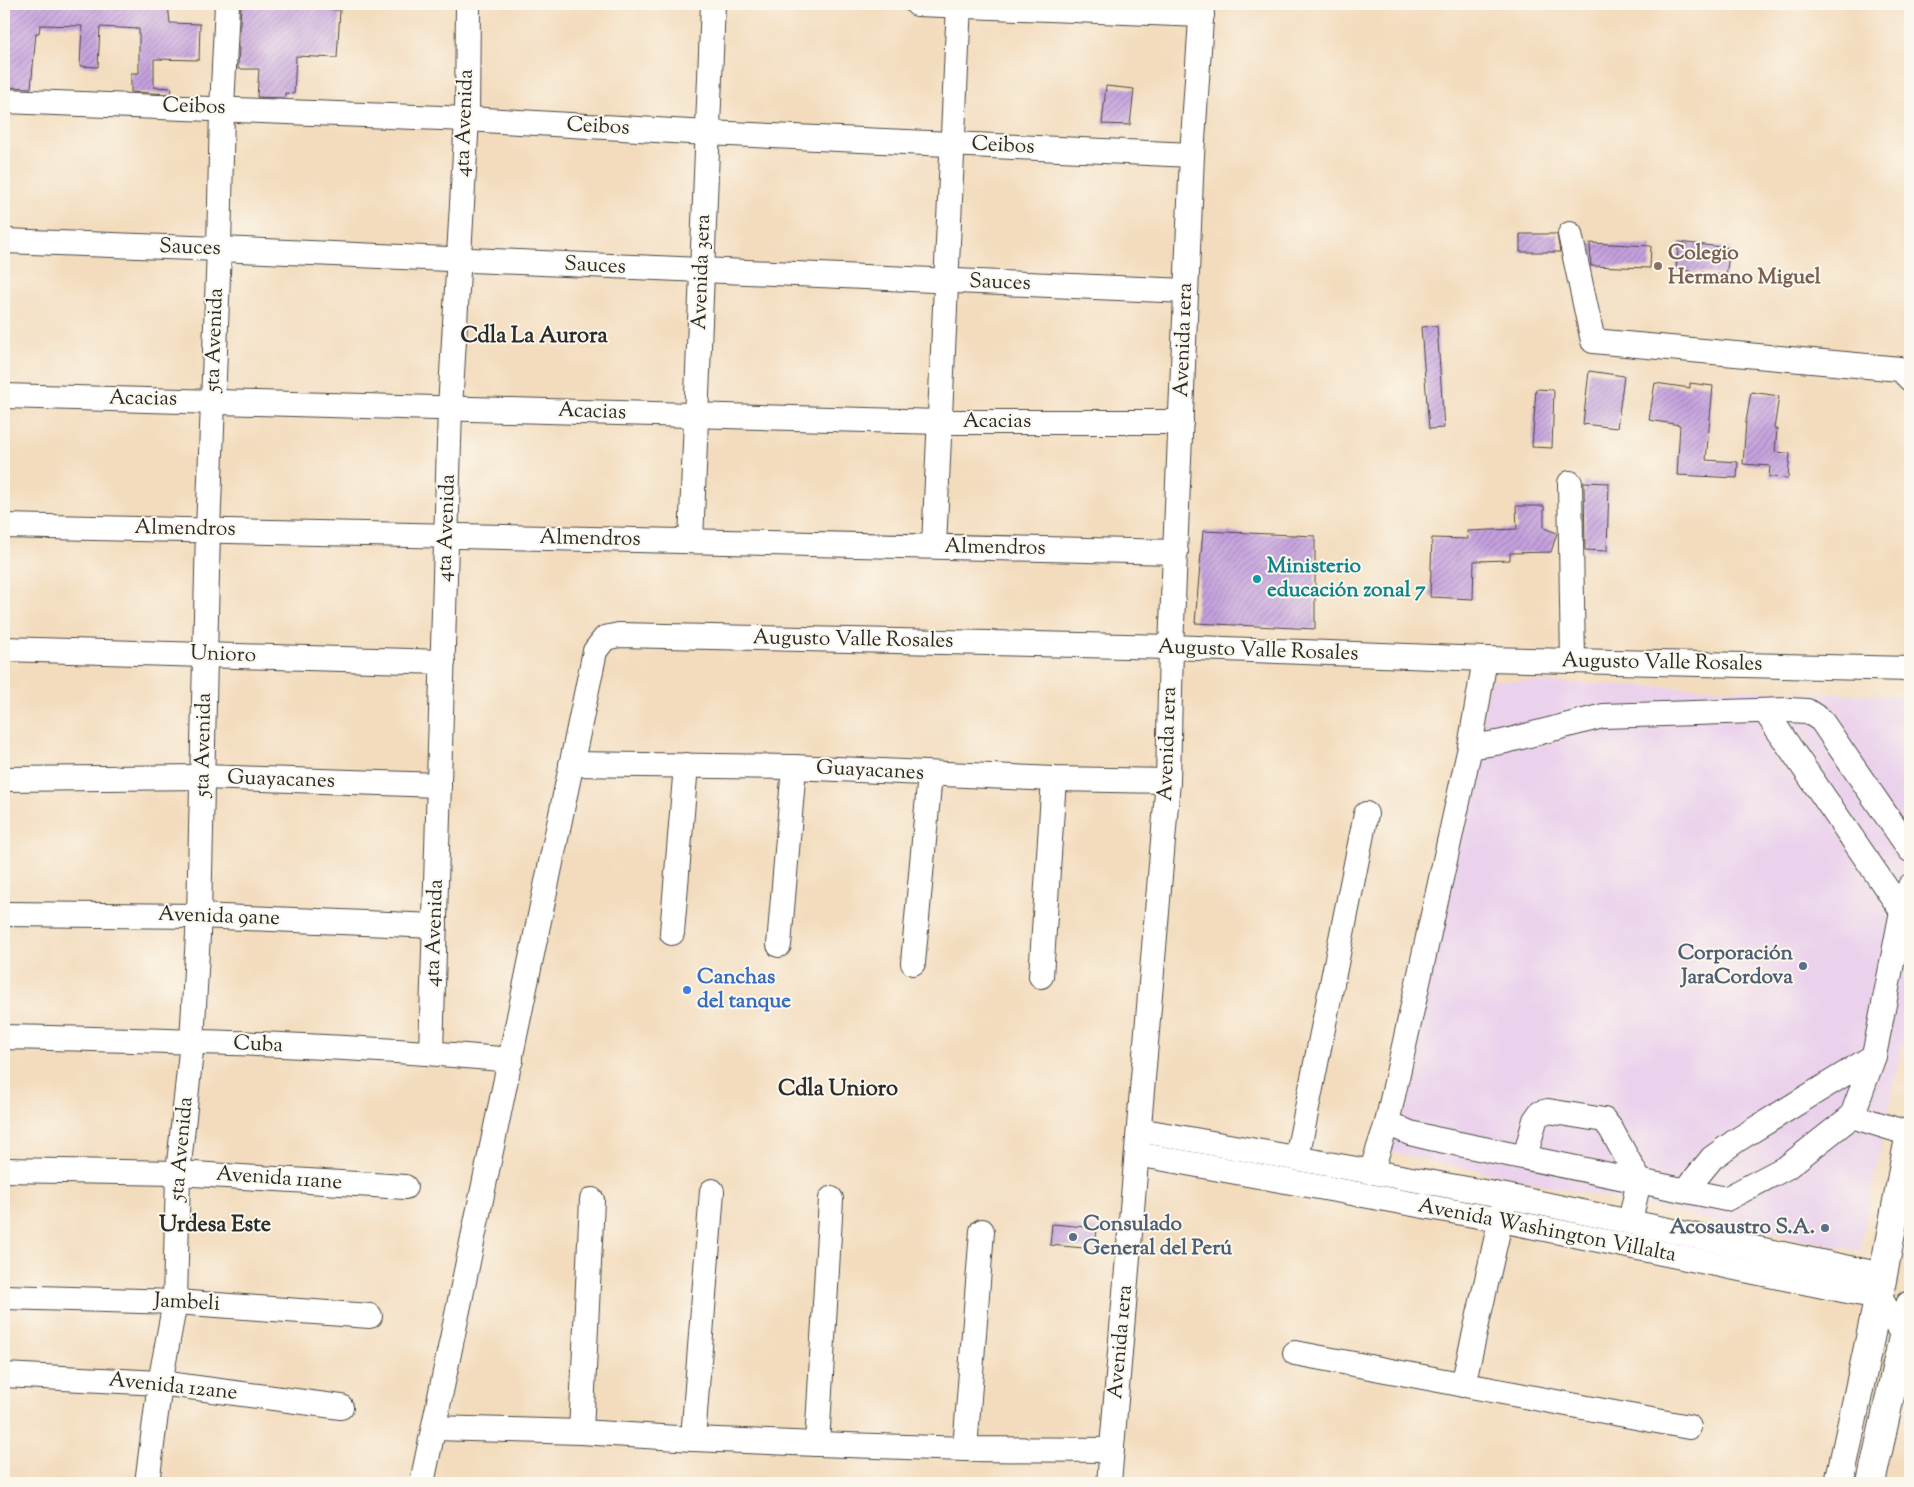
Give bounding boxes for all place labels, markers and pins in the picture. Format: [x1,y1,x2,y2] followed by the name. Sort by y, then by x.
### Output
[1668,239,1821,293] place label: Colegio Hermano Miguel
[1652,260,1664,272] marker: Colegio Hermano Miguel
[1267,552,1426,606] place label: Ministerio educación zonal 7
[1251,573,1263,585] marker: Ministerio educación zonal 7
[1678,939,1794,993] place label: Corporación JaraCordova
[1797,960,1809,972] marker: Corporación JaraCordova
[697,963,791,1017] place label: Canchas del tanque
[681,984,693,996] marker: Canchas del tanque
[1083,1210,1233,1264] place label: Consulado General del Perú
[1669,1213,1815,1243] place label: Acosaustro S.A.
[1819,1222,1831,1234] marker: Acosaustro S.A.
[1067,1231,1079,1243] marker: Consulado General del Perú

